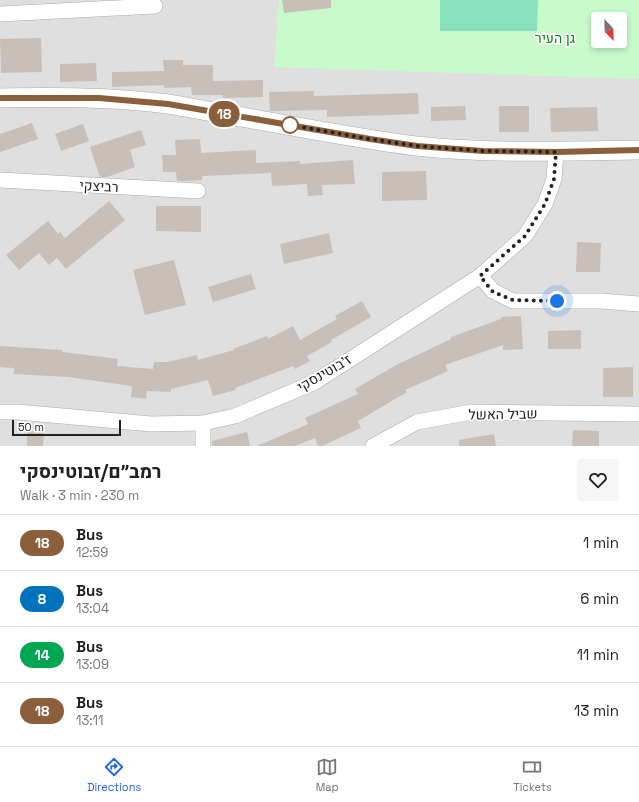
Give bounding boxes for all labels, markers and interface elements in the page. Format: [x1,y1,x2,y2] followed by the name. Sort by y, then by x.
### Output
[591,12,627,48] north arrow
[591,12,627,48] map controls
[535,29,575,47] park label: גן העיר
[206,101,242,127] line badge: 18
[217,105,231,123] text: 18
[281,116,299,134] unlabelled marker
[79,176,119,196] street label: רביצקי
[547,291,567,311] your location
[294,350,354,396] street label: ז'בוטינסקי
[468,404,538,424] street label: שביל האשל
[12,418,121,437] scale bar
[18,420,44,434] text: 50 m
[20,459,161,484] text: רמב״ם/זבוטינסקי
[577,459,619,501] button: heart
[20,487,139,504] text: Walk · 3 min · 230 m
[76,525,103,544] text: Bus
[583,533,619,552] text: 1 min
[35,534,49,552] text: 18
[76,544,108,561] text: 12:59
[76,581,103,600] text: Bus
[580,589,619,608] text: 6 min
[38,590,46,608] text: 8
[76,600,109,617] text: 13:04
[76,637,103,656] text: Bus
[577,645,619,664] text: 11 min
[34,646,50,664] text: 14
[76,656,109,673] text: 13:09
[76,693,103,712] text: Bus
[574,701,619,720] text: 13 min
[35,702,49,720] text: 18
[76,712,103,729] text: 13:11
[87,756,141,794] tab: Directions
[316,756,339,794] tab: Map
[513,756,552,794] tab: Tickets

